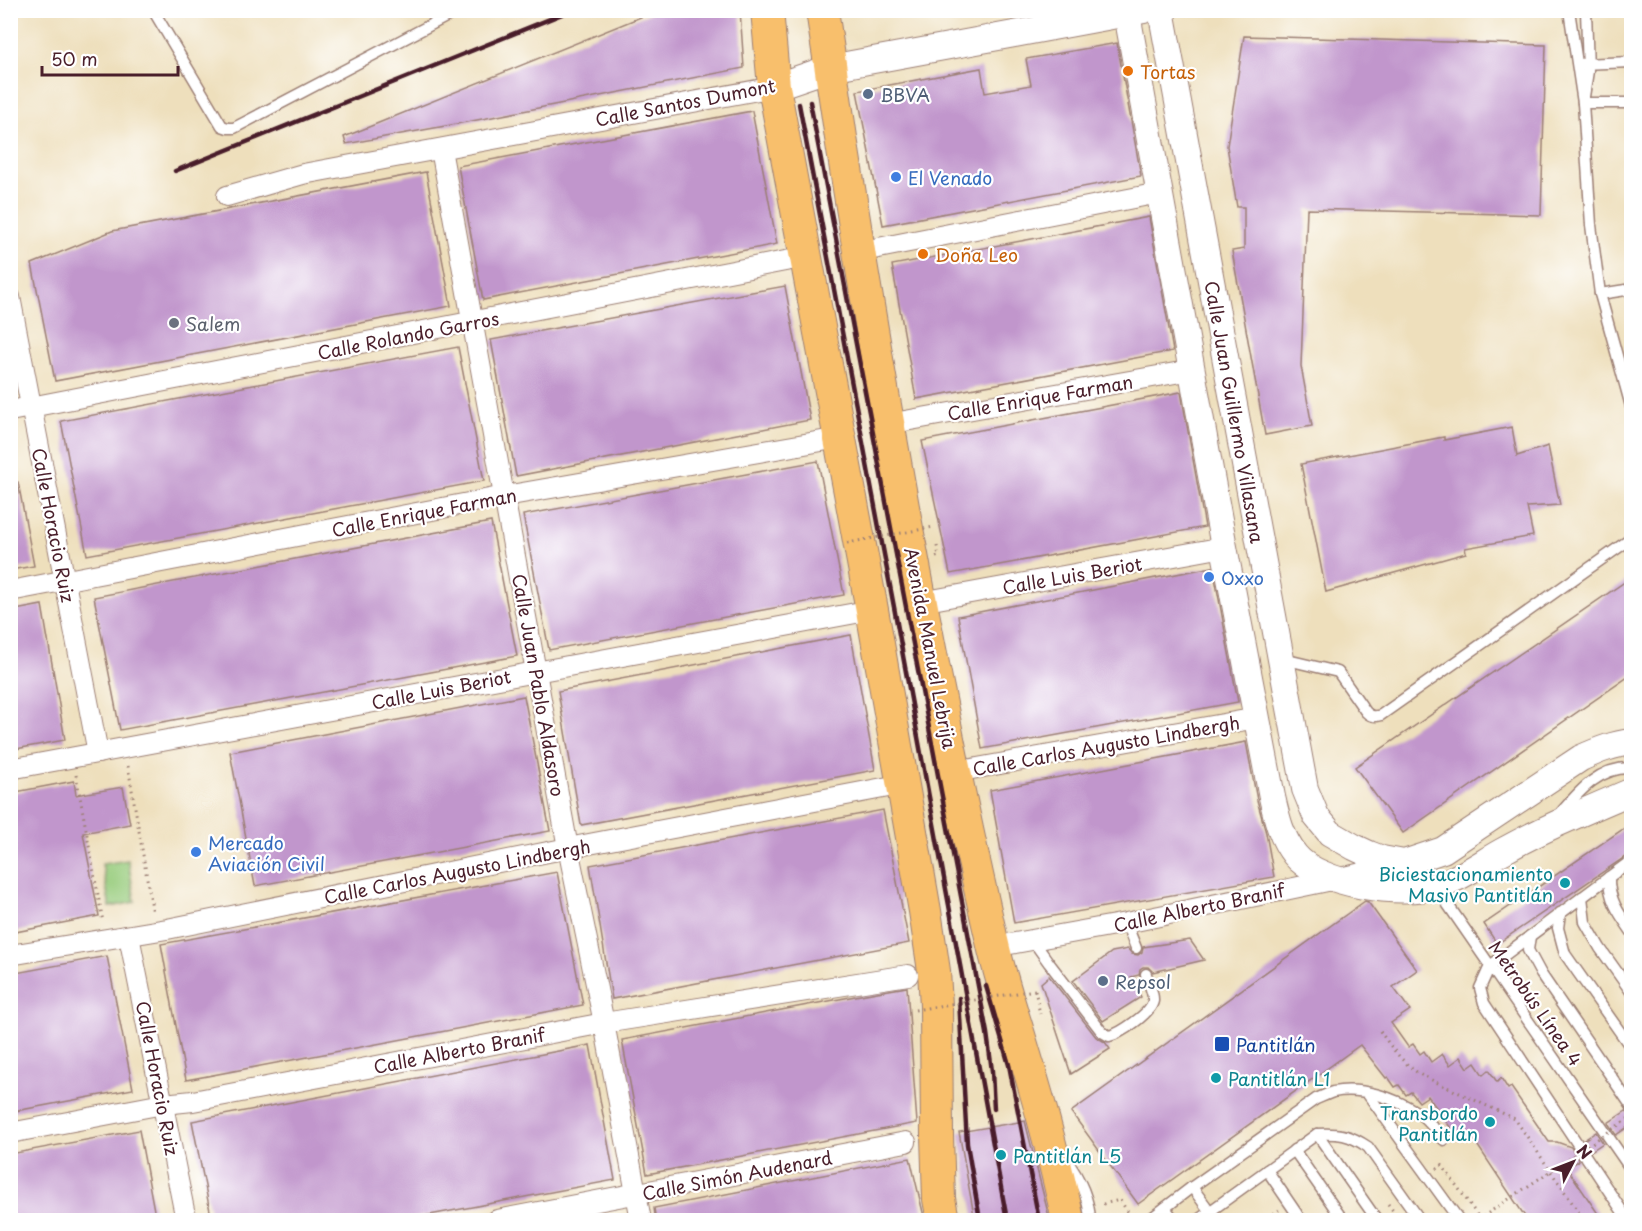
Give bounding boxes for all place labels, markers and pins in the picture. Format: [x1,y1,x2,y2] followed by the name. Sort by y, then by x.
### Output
[1140,58,1195,85] place label: Tortas
[1121,64,1135,78] marker: Tortas
[880,81,930,108] place label: BBVA
[861,87,875,101] marker: BBVA
[908,164,992,191] place label: El Venado
[889,170,903,184] marker: El Venado
[935,241,1018,268] place label: Doña Leo
[916,247,930,261] marker: Doña Leo
[186,310,240,337] place label: Salem
[167,316,181,330] marker: Salem
[1221,564,1264,591] place label: Oxxo
[1202,570,1216,584] marker: Oxxo
[208,829,325,877] place label: Mercado Aviación Civil
[189,845,203,859] marker: Mercado Aviación Civil
[1378,860,1553,908] place label: Biciestacionamiento Masivo Pantitlán
[1558,876,1572,890] marker: Biciestacionamiento Masivo Pantitlán
[1115,968,1171,995] place label: Repsol
[1096,974,1110,988] marker: Repsol
[1236,1031,1316,1058] place label: Pantitlán
[1213,1035,1231,1053] marker: Pantitlán
[1228,1065,1330,1092] place label: Pantitlán L1
[1209,1071,1223,1085] marker: Pantitlán L1
[1380,1099,1478,1147] place label: Transbordo Pantitlán
[1483,1115,1497,1129] marker: Transbordo Pantitlán
[1013,1142,1121,1169] place label: Pantitlán L5
[994,1148,1008,1162] marker: Pantitlán L5

